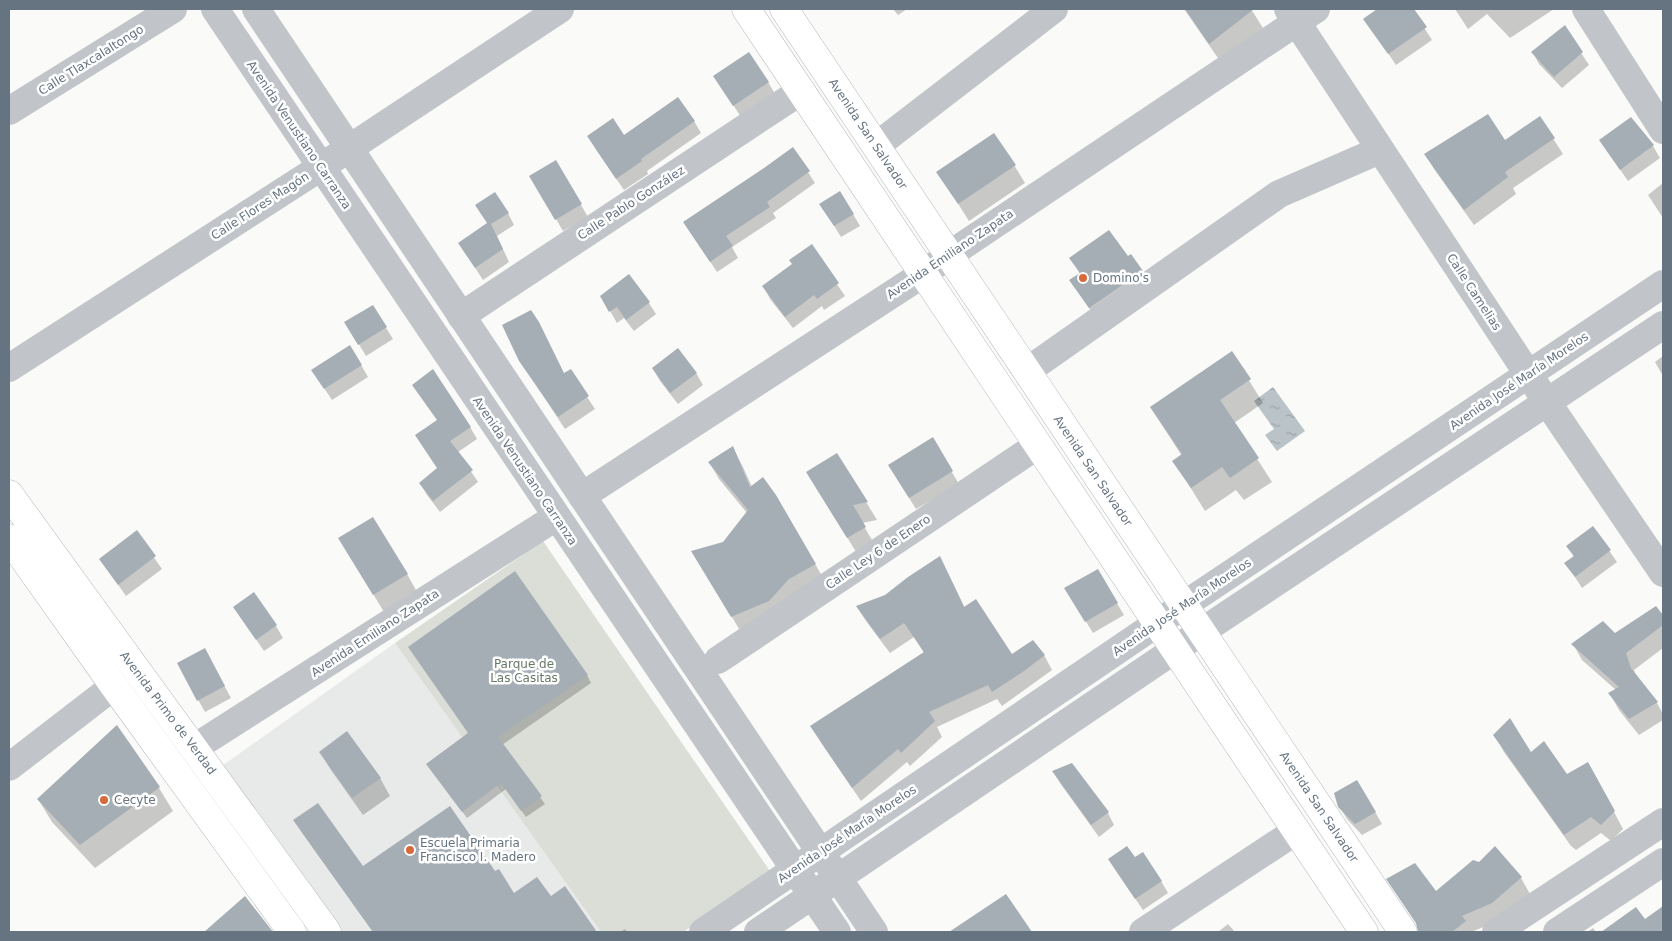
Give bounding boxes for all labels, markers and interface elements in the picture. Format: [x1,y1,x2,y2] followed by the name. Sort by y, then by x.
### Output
[36,22,146,98] street label: Calle Tlaxcalaltongo
[244,58,354,212] street label: Avenida Venustiano Carranza
[826,76,910,192] street label: Avenida San Salvador
[575,163,687,243] street label: Calle Pablo González
[209,169,311,243] street label: Calle Flores Magón
[884,206,1016,302] street label: Avenida Emiliano Zapata
[1444,251,1504,333] street label: Calle Camelias
[1093,271,1149,285] place label: Domino's
[1077,272,1089,284] marker: Domino's
[1447,329,1591,433] street label: Avenida José María Morelos
[470,394,580,548] street label: Avenida Venustiano Carranza
[1051,413,1135,529] street label: Avenida San Salvador
[823,512,933,592] street label: Calle Ley 6 de Enero
[1110,555,1254,659] street label: Avenida José María Morelos
[308,586,442,680] street label: Avenida Emiliano Zapata
[117,649,219,777] street label: Avenida Primo de Verdad
[490,657,558,685] park label: Parque de Las Casitas
[1277,749,1361,865] street label: Avenida San Salvador
[775,782,919,886] street label: Avenida José María Morelos
[114,793,156,807] place label: Cecyte
[98,794,110,806] marker: Cecyte
[420,836,536,864] place label: Escuela Primaria Francisco I. Madero
[404,844,416,856] marker: Escuela Primaria Francisco I. Madero

